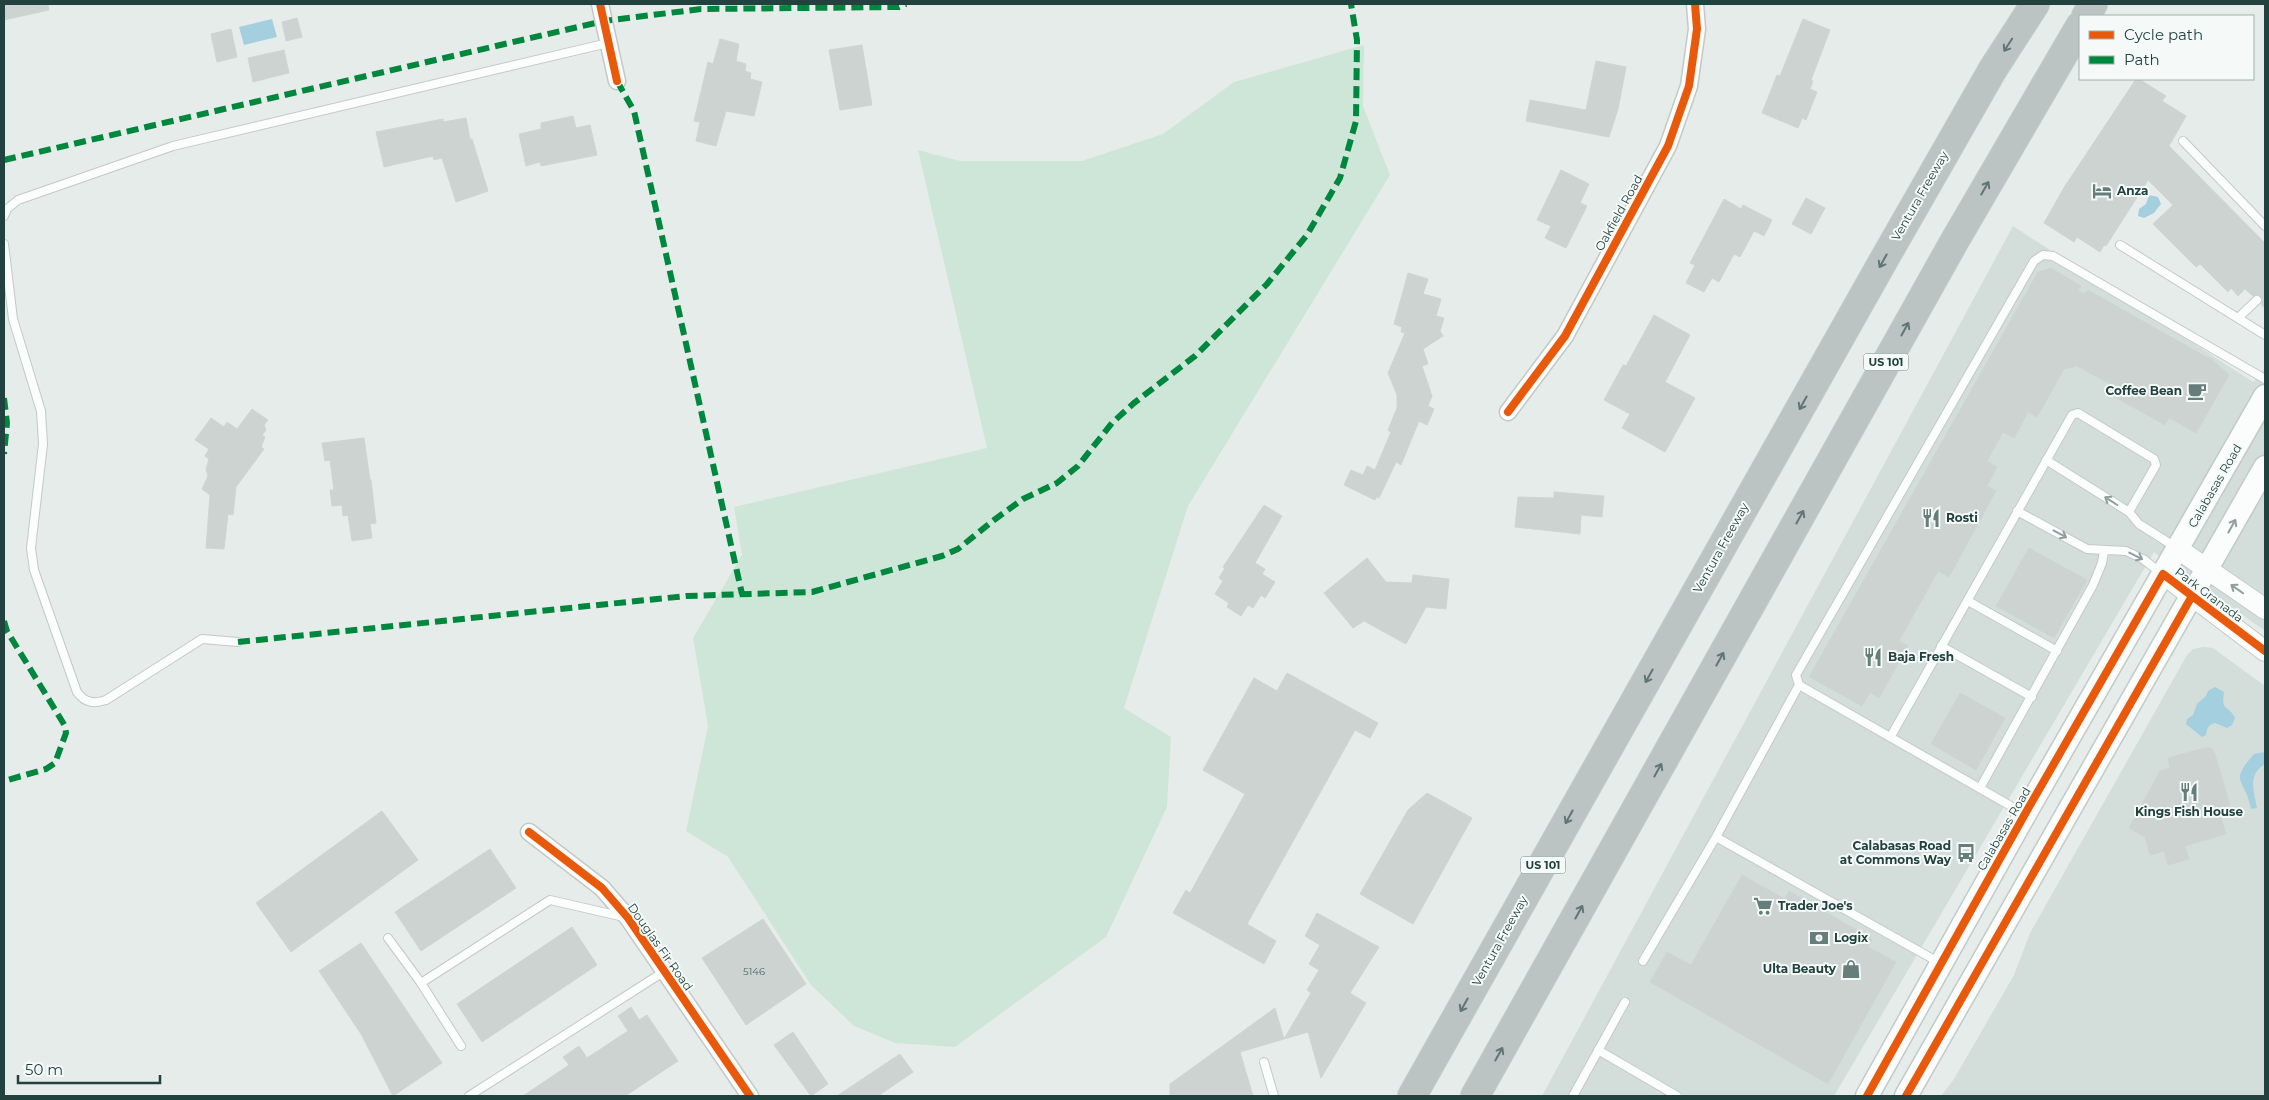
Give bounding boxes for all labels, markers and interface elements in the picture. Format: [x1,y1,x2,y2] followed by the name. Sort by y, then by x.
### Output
[2079,15,2254,80] legend
[2124,25,2203,44] text: Cycle path
[2003,37,2013,51] one-way arrow
[2124,50,2160,69] text: Path
[1888,148,1951,243] street label: Ventura Freeway
[1591,172,1646,253] street label: Oakfield Road
[2091,180,2113,202] hotel icon: Anza
[1981,182,1991,196] one-way arrow
[2116,183,2148,198] place label: Anza
[1877,253,1887,268] one-way arrow
[1900,323,1910,337] one-way arrow
[1864,354,1908,371] road number: US 101
[2186,380,2208,402] cafe icon: Coffee Bean
[2106,383,2182,398] place label: Coffee Bean
[1798,395,1808,410] one-way arrow
[2184,441,2245,530] street label: Calabasas Road
[2104,495,2118,505] one-way arrow
[1690,500,1752,595] street label: Ventura Freeway
[1920,507,1942,529] restaurant icon: Rosti
[1795,510,1805,525] one-way arrow
[1946,510,1978,525] place label: Rosti
[2227,519,2237,534] one-way arrow
[2052,530,2067,539] one-way arrow
[2128,552,2143,561] one-way arrow
[2172,564,2246,625] street label: Park Granada
[2230,584,2244,594] one-way arrow
[1862,646,1884,668] restaurant icon: Baja Fresh
[1888,649,1954,664] place label: Baja Fresh
[1716,652,1726,666] one-way arrow
[1644,668,1654,683] one-way arrow
[1654,763,1663,778] one-way arrow
[2178,781,2200,803] restaurant icon: Kings Fish House
[1973,784,2034,873] street label: Calabasas Road
[2135,804,2243,819] place label: Kings Fish House
[1564,810,1574,824] one-way arrow
[1840,838,1952,867] place label: Calabasas Road at Commons Way
[1955,842,1977,864] bus stop icon: Calabasas Road at Commons Way
[1520,856,1566,874] road number: US 101
[1469,893,1531,988] street label: Ventura Freeway
[1752,895,1774,917] supermarket icon: Trader Joe's
[1778,898,1853,913] place label: Trader Joe's
[625,900,696,993] street label: Douglas Fir Road
[1574,905,1584,920] one-way arrow
[1808,927,1830,949] bank icon: Logix
[1834,930,1869,945] place label: Logix
[1840,958,1862,980] shop icon: Ulta Beauty
[1763,961,1837,976] place label: Ulta Beauty
[743,965,765,978] house number: 5146
[1459,997,1469,1012] one-way arrow
[1494,1046,1504,1061] one-way arrow
[18,1052,160,1084] scale bar
[25,1060,63,1079] text: 50 m

